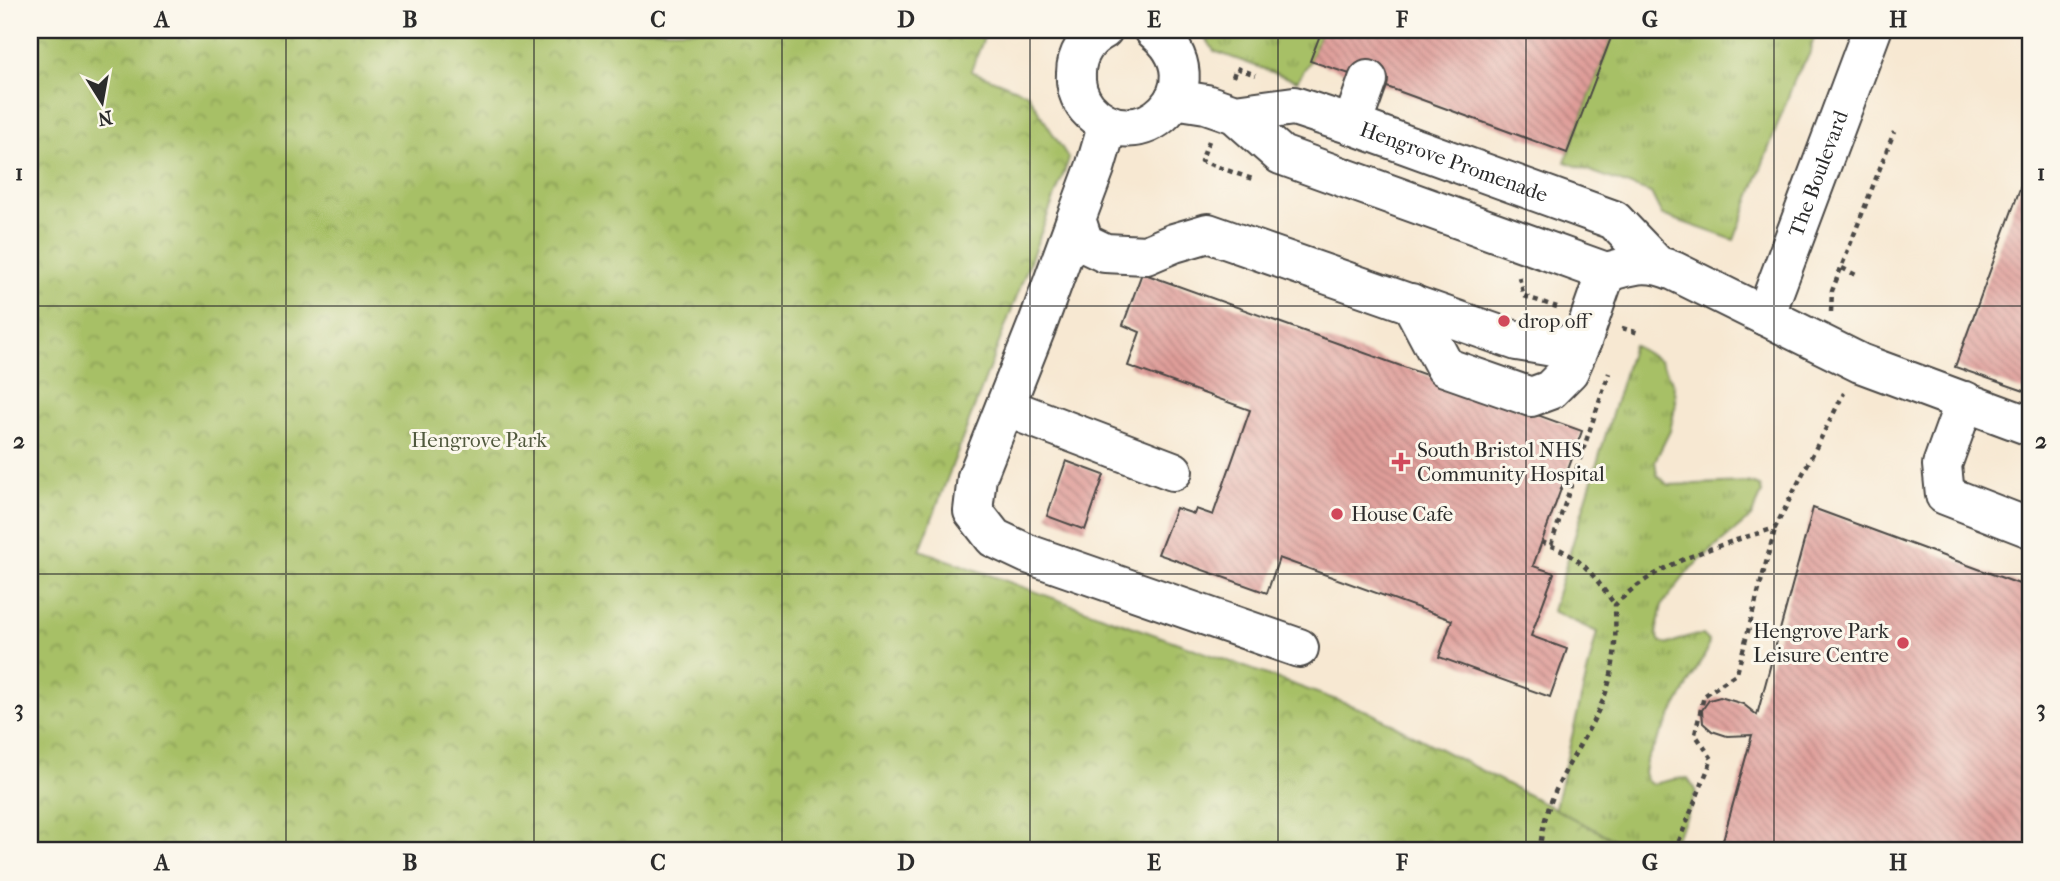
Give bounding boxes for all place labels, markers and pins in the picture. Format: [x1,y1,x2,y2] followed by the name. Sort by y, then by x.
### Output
[1518,309,1592,333] place label: drop off
[1496,313,1512,329] marker: drop off
[1417,438,1605,486] place label: South Bristol NHS Community Hospital
[1391,452,1411,472] marker: South Bristol NHS Community Hospital
[1351,502,1453,526] place label: House Cafe
[1329,506,1345,522] marker: House Cafe
[1753,619,1889,667] place label: Hengrove Park Leisure Centre
[1895,635,1911,651] marker: Hengrove Park Leisure Centre

